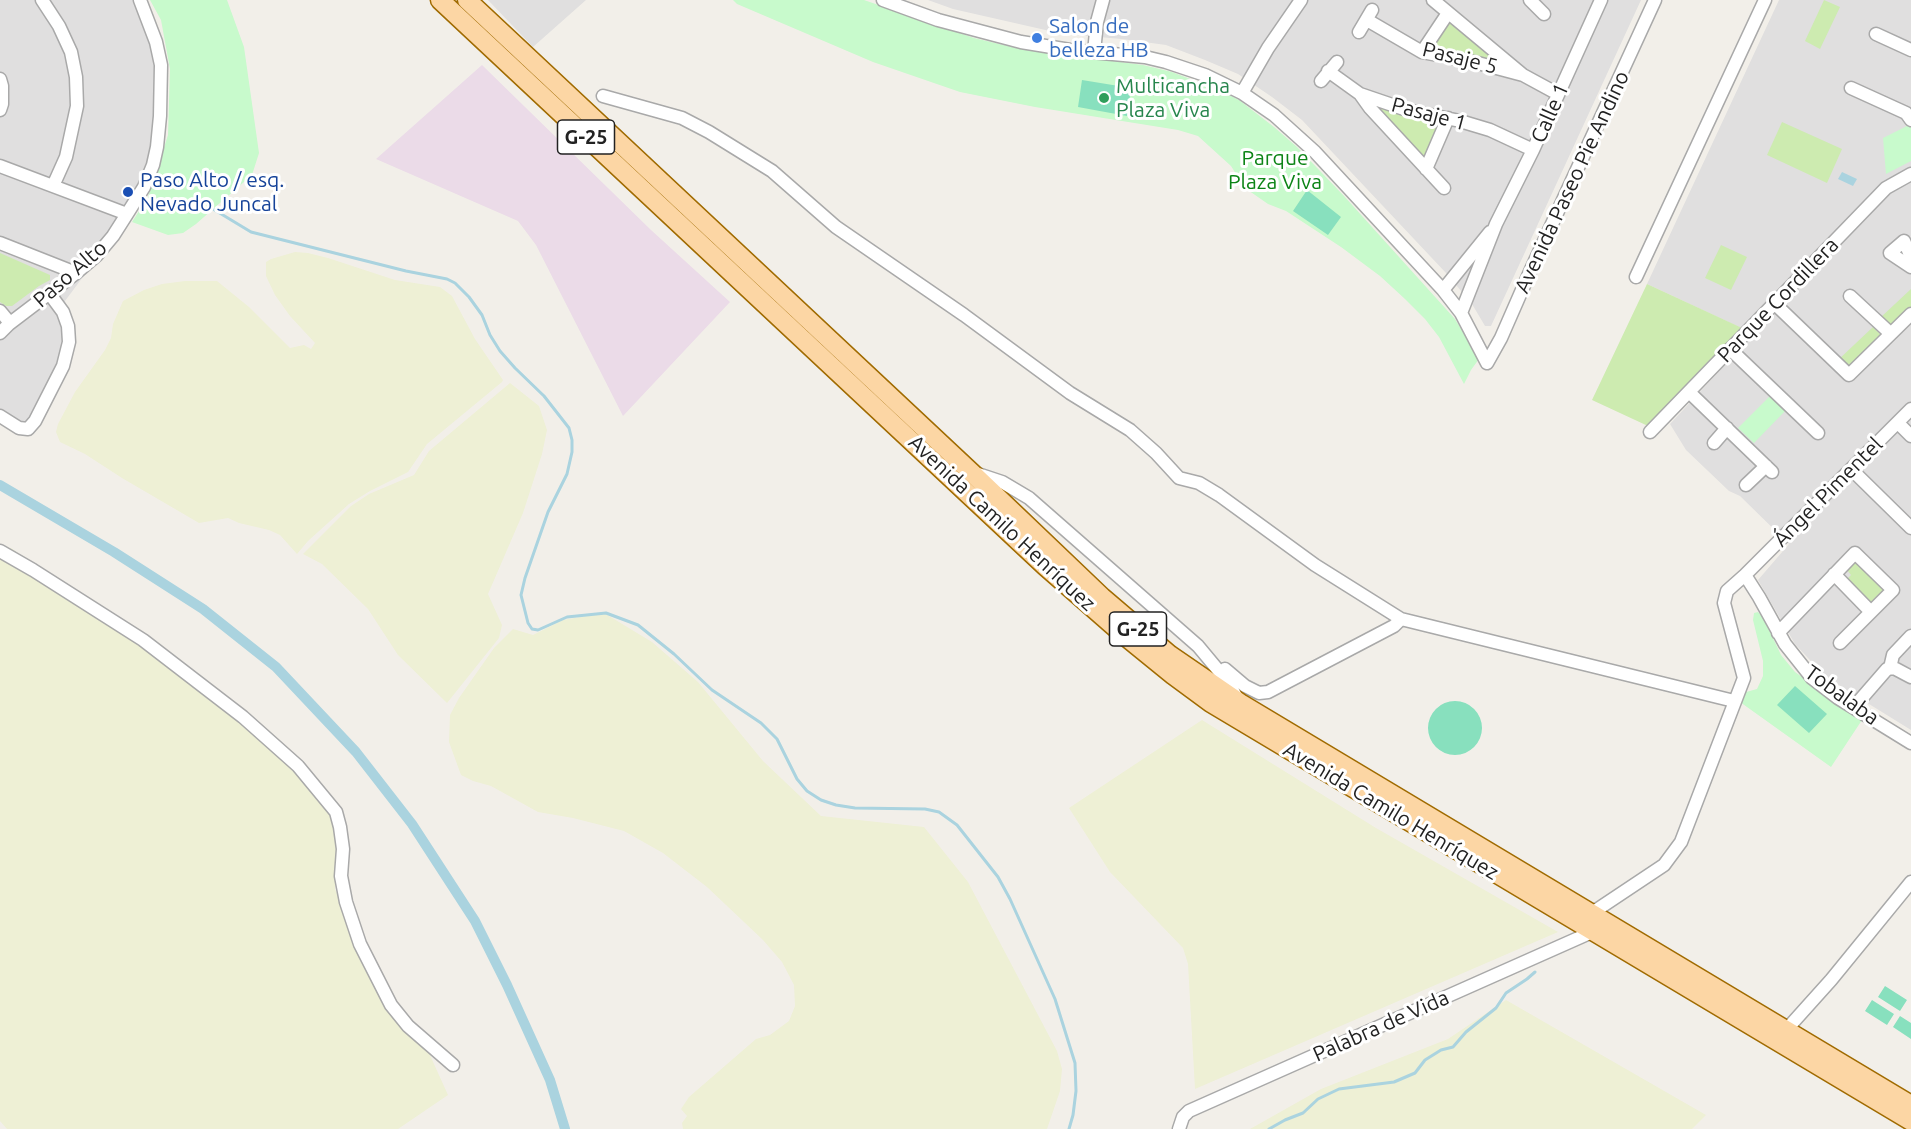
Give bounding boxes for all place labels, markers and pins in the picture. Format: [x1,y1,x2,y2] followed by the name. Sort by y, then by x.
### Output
[1049,13,1149,63] place label: Salon de belleza HB
[1030,31,1044,45] marker: Salon de belleza HB
[1116,73,1230,123] place label: Multicancha Plaza Viva
[1097,91,1111,105] marker: Multicancha Plaza Viva
[140,167,285,217] place label: Paso Alto / esq. Nevado Juncal
[121,185,135,199] marker: Paso Alto / esq. Nevado Juncal

